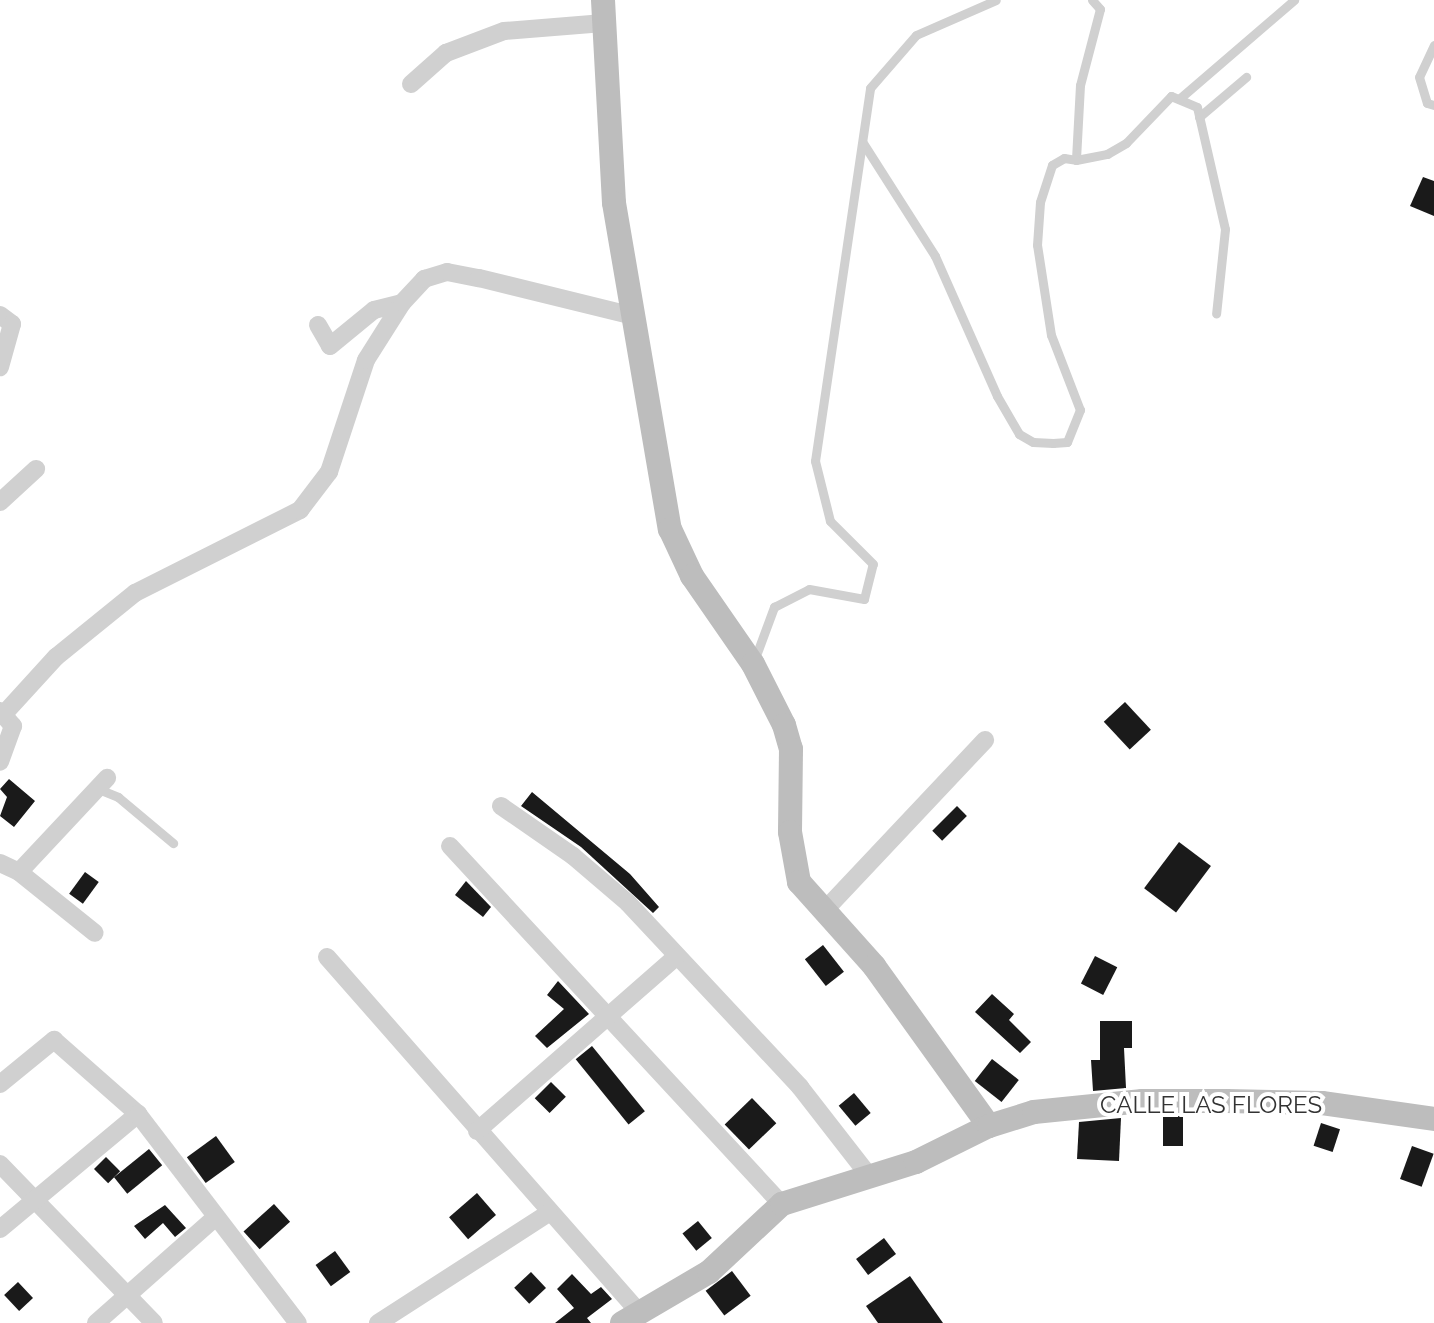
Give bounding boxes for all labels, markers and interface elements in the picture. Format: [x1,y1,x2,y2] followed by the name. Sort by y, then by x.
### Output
[1100,1091,1322,1119] street label: CALLE LAS FLORES

